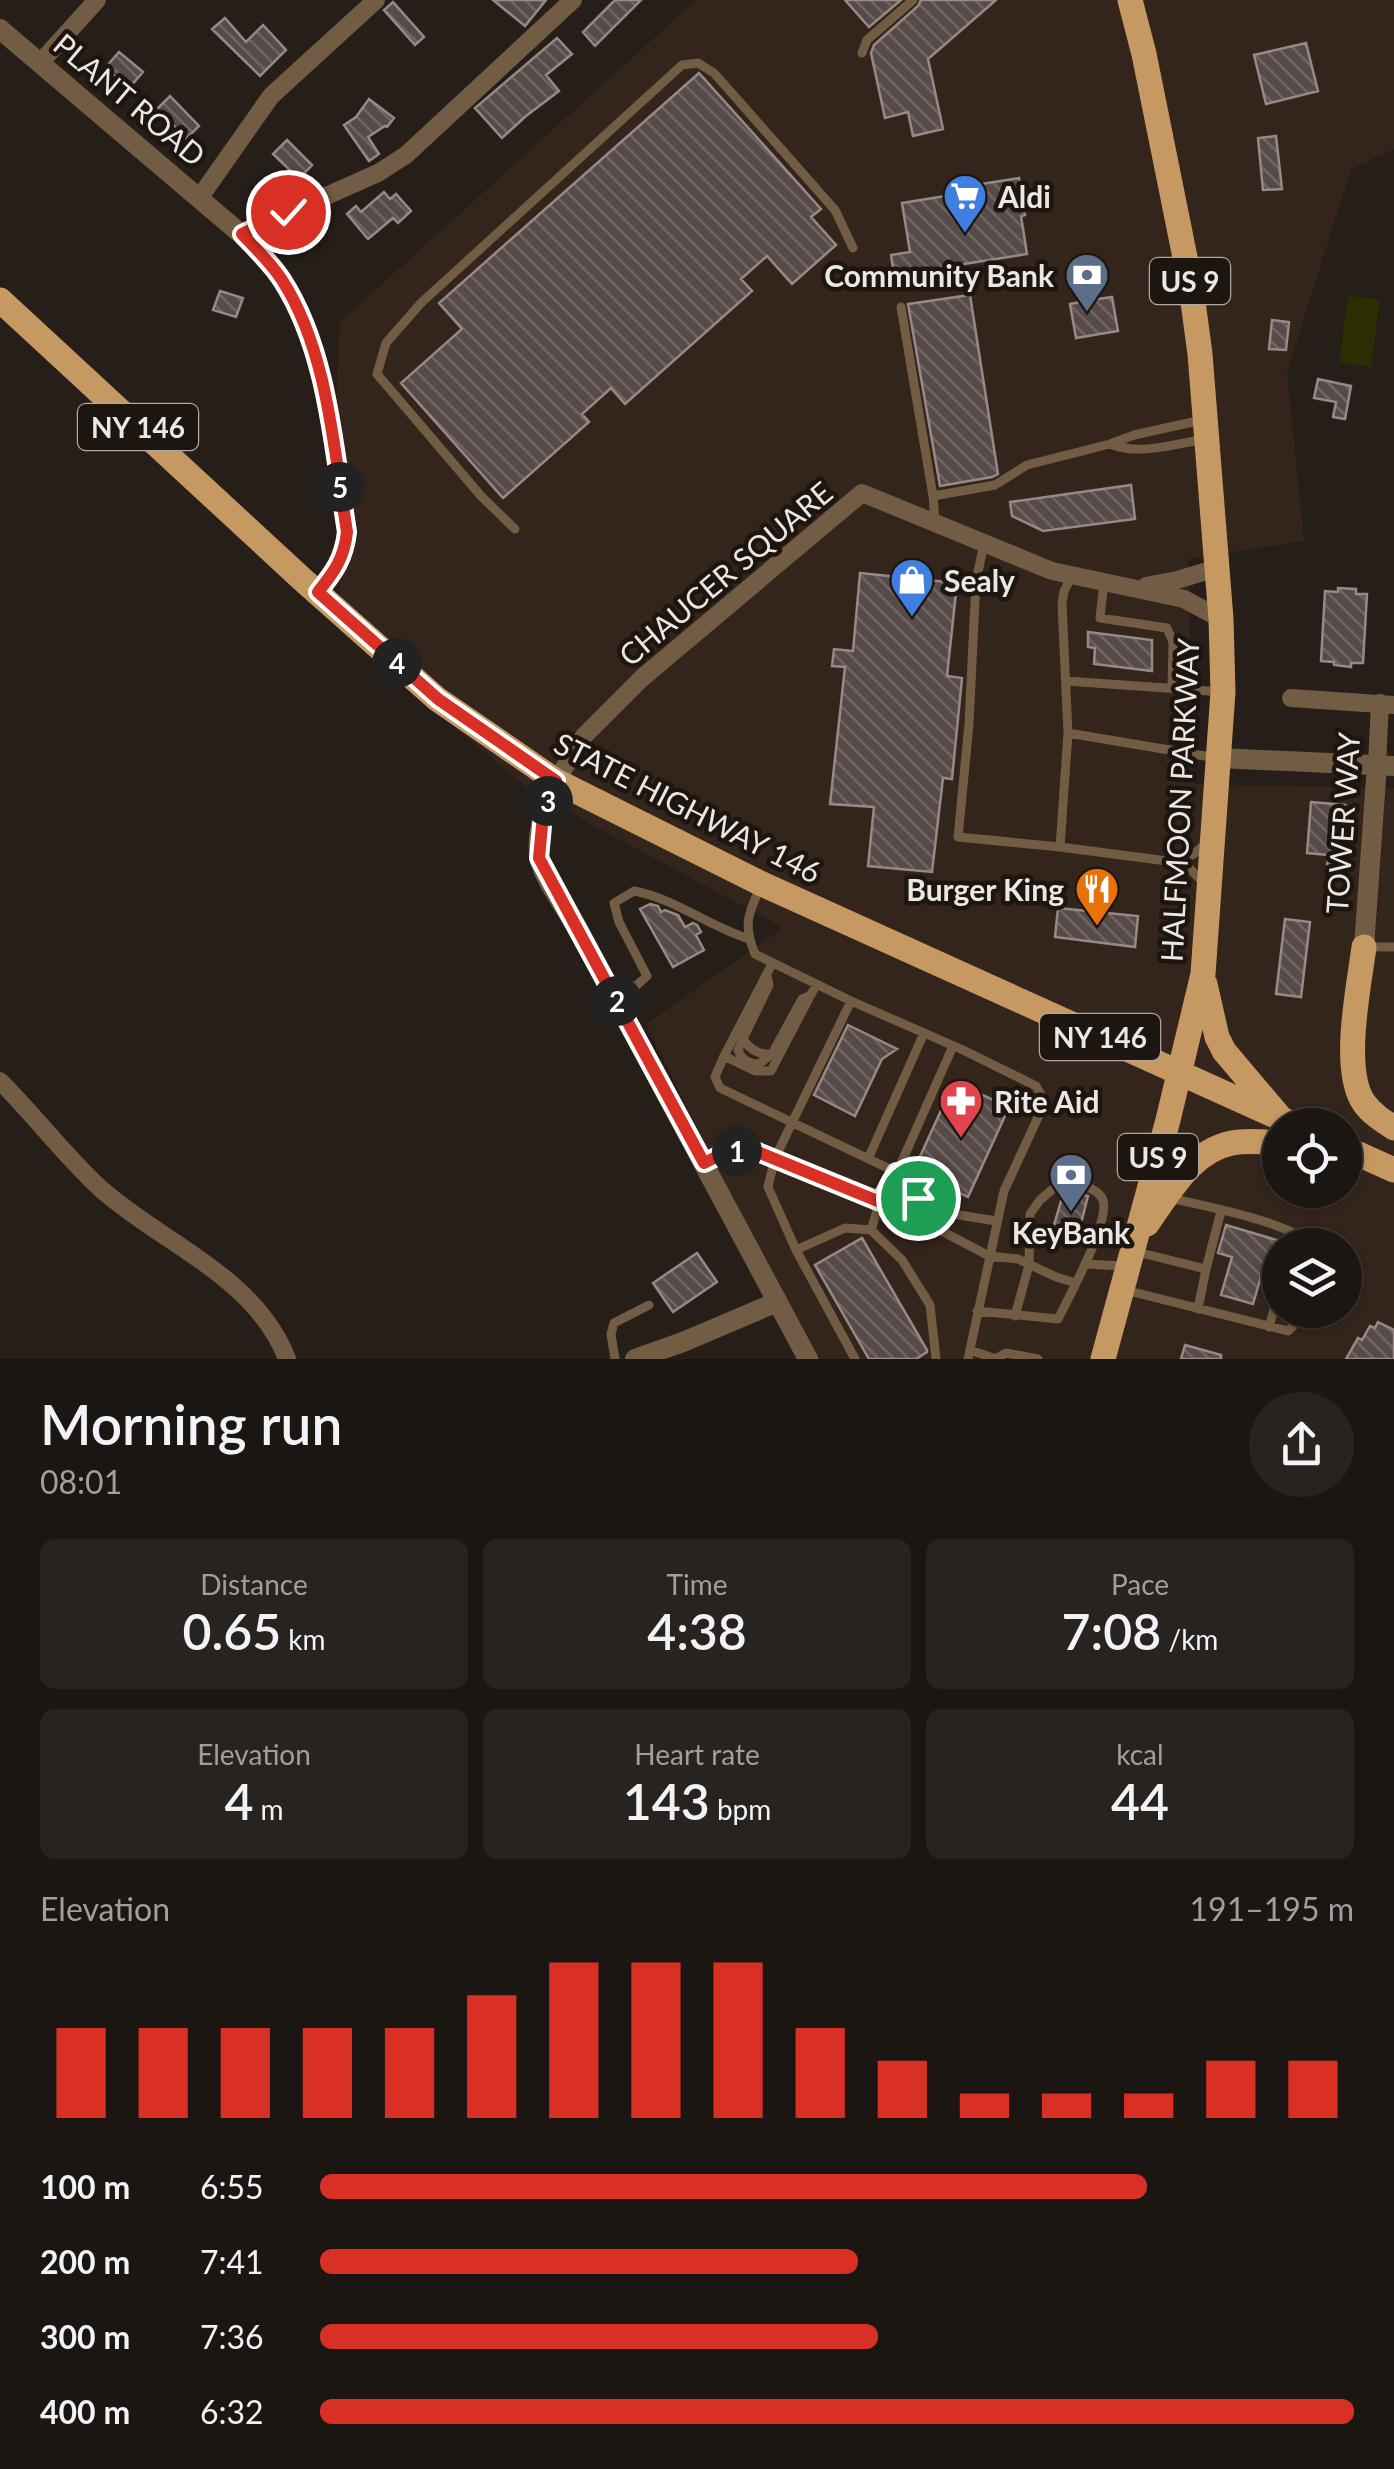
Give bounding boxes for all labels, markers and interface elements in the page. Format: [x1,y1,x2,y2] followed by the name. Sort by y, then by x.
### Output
[47,25,213,173] street label: PLANT ROAD
[246,170,331,255] pin
[942,173,988,234] supermarket icon: Aldi
[997,178,1051,214] place label: Aldi
[261,185,316,240] icon: check
[1064,252,1110,313] bank icon: Community Bank
[824,257,1055,293] place label: Community Bank
[1150,258,1230,304] road number: US 9
[78,404,198,450] road number: NY 146
[315,462,365,512] pin: 5
[332,470,348,504] text: 5
[611,473,839,673] street label: CHAUCER SQUARE
[889,557,935,618] shop icon: Sealy
[944,562,1015,598] place label: Sealy
[1153,637,1205,963] street label: HALFMOON PARKWAY
[372,638,422,688] pin: 4
[389,646,405,680] text: 4
[549,724,827,890] street label: STATE HIGHWAY 146
[1318,731,1366,915] street label: TOWER WAY
[523,776,573,826] pin: 3
[540,784,556,818] text: 3
[1074,866,1120,927] restaurant icon: Burger King
[906,871,1064,907] place label: Burger King
[592,976,642,1026] pin: 2
[609,984,625,1018] text: 2
[1040,1014,1160,1060] road number: NY 146
[938,1078,984,1139] pharmacy icon: Rite Aid
[994,1083,1100,1119] place label: Rite Aid
[1262,1108,1362,1328] map controls
[1262,1108,1362,1208] button: locate
[712,1126,762,1176] pin: 1
[729,1134,745,1168] text: 1
[1118,1134,1198,1180] road number: US 9
[1048,1152,1094,1213] bank icon: KeyBank
[876,1156,961,1241] pin
[891,1171,946,1226] icon: arrive
[1012,1214,1131,1250] place label: KeyBank
[1262,1228,1362,1328] button: layers
[40,1391,342,1457] text: Morning run
[1249,1392,1354,1497] button: share
[40,1462,122,1501] text: 08:01
[200,1567,308,1601] text: Distance
[667,1567,727,1601] text: Time
[1111,1567,1169,1601] text: Pace
[182,1601,281,1661] text: 0.65
[647,1601,747,1661] text: 4:38
[1062,1601,1161,1661] text: 7:08
[281,1622,326,1656] text: km
[1161,1622,1218,1656] text: /km
[197,1737,311,1771] text: Elevation
[634,1737,760,1771] text: Heart rate
[1116,1737,1164,1771] text: kcal
[224,1771,253,1831] text: 4
[623,1771,710,1831] text: 143
[1111,1771,1169,1831] text: 44
[253,1792,284,1826] text: m
[710,1792,771,1826] text: bpm
[40,1889,170,1928] text: Elevation
[1190,1889,1354,1928] text: 191–195 m
[40,2167,130,2206] text: 100 m
[200,2167,264,2206] text: 6:55
[40,2242,130,2281] text: 200 m
[200,2242,264,2281] text: 7:41
[40,2317,130,2356] text: 300 m
[200,2317,264,2356] text: 7:36
[40,2392,130,2431] text: 400 m
[200,2392,264,2431] text: 6:32

